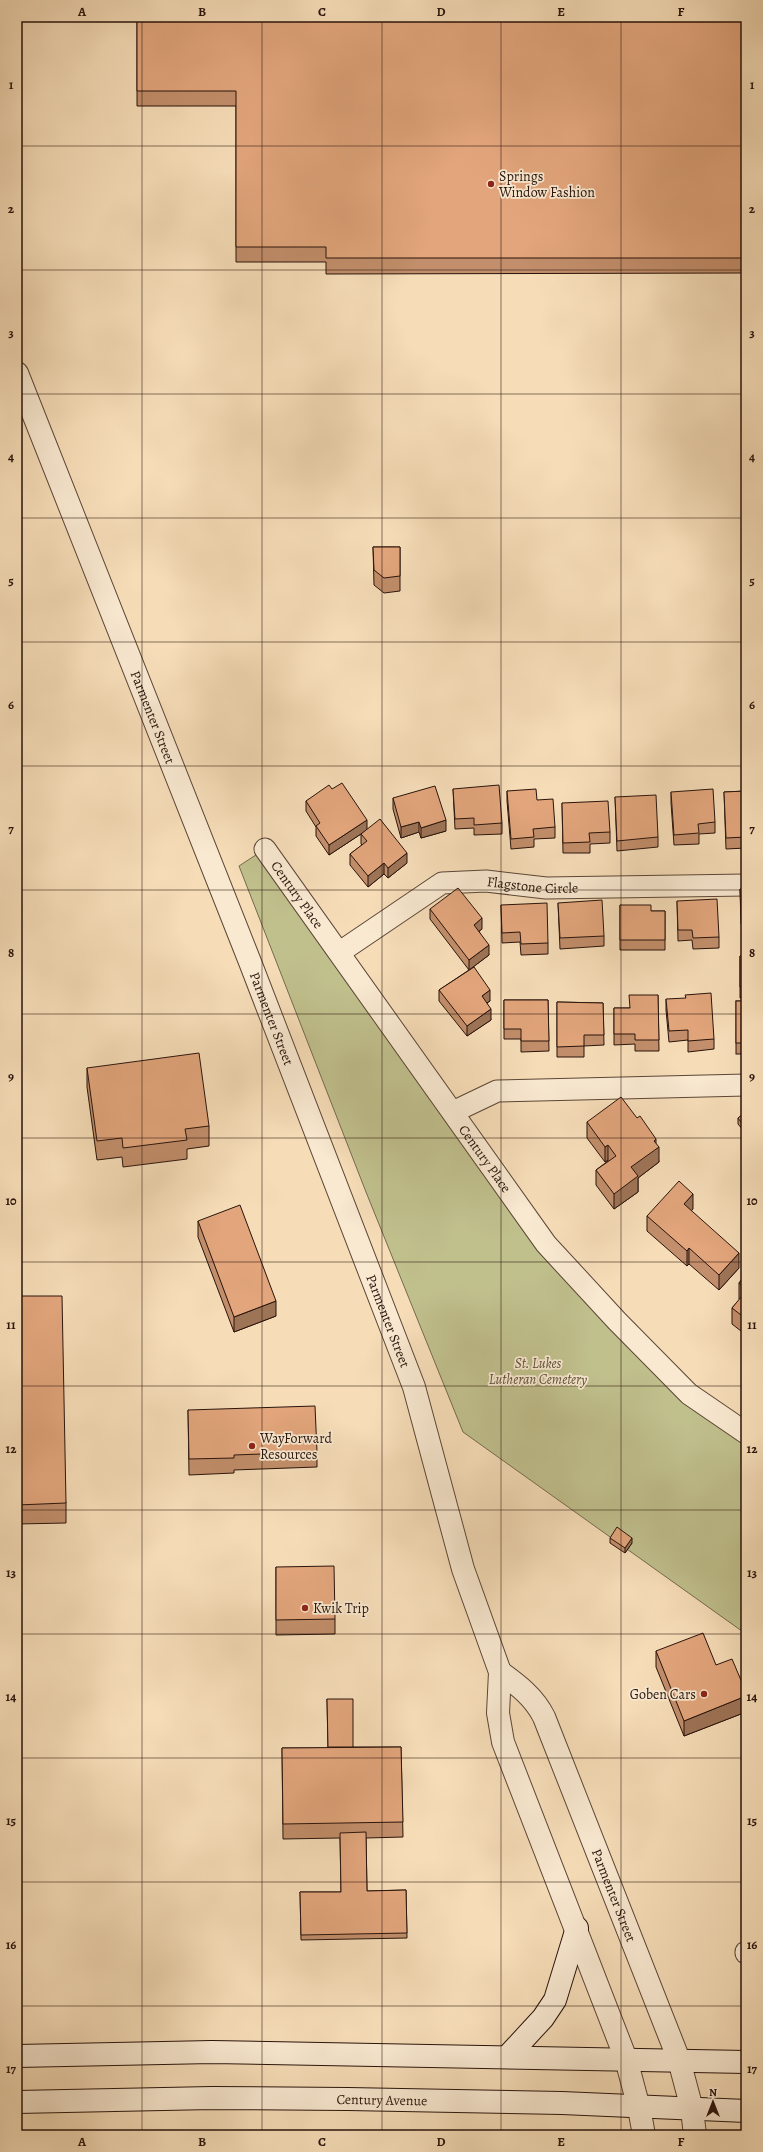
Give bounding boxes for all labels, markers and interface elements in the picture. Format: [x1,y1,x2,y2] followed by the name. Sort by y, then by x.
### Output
[77,3,87,20] text: A
[198,3,206,20] text: B
[318,3,326,20] text: C
[436,3,446,20] text: D
[557,3,565,20] text: E
[678,3,685,20] text: F
[9,76,14,93] text: 1
[750,76,755,93] text: 1
[498,167,595,202] place label: Springs Window Fashion
[486,179,496,189] marker: Springs Window Fashion
[8,200,15,217] text: 2
[749,200,756,217] text: 2
[8,324,14,341] text: 3
[749,324,755,341] text: 3
[8,448,14,465] text: 4
[749,448,755,465] text: 4
[8,572,14,589] text: 5
[749,572,755,589] text: 5
[126,668,180,767] street label: Parmenter Street
[8,696,14,713] text: 6
[749,696,755,713] text: 6
[8,820,14,837] text: 7
[749,820,755,837] text: 7
[266,857,328,933] street label: Century Place
[486,872,578,898] street label: Flagstone Circle
[8,944,14,961] text: 8
[749,944,755,961] text: 8
[245,969,298,1068] street label: Parmenter Street
[8,1068,14,1085] text: 9
[749,1068,755,1085] text: 9
[454,1121,515,1197] street label: Century Place
[5,1192,17,1209] text: 10
[746,1192,758,1209] text: 10
[361,1272,415,1371] street label: Parmenter Street
[6,1316,16,1333] text: 11
[747,1316,757,1333] text: 11
[489,1354,587,1389] park label: St. Lukes Lutheran Cemetery
[259,1429,332,1464] place label: WayForward Resources
[6,1440,17,1457] text: 12
[747,1440,758,1457] text: 12
[247,1441,257,1451] marker: WayForward Resources
[6,1564,17,1581] text: 13
[747,1564,758,1581] text: 13
[313,1599,369,1618] place label: Kwik Trip
[300,1603,310,1613] marker: Kwik Trip
[630,1685,696,1704] place label: Goben Cars
[6,1688,16,1705] text: 14
[747,1688,757,1705] text: 14
[699,1689,709,1699] marker: Goben Cars
[6,1812,17,1829] text: 15
[747,1812,758,1829] text: 15
[587,1846,641,1945] street label: Parmenter Street
[6,1936,16,1953] text: 16
[747,1936,757,1953] text: 16
[6,2060,17,2077] text: 17
[747,2060,758,2077] text: 17
[693,2082,733,2122] north arrow
[709,2085,717,2100] text: N
[336,2090,428,2110] street label: Century Avenue
[77,2133,87,2150] text: A
[198,2133,206,2150] text: B
[318,2133,326,2150] text: C
[436,2133,446,2150] text: D
[557,2133,565,2150] text: E
[678,2133,685,2150] text: F

